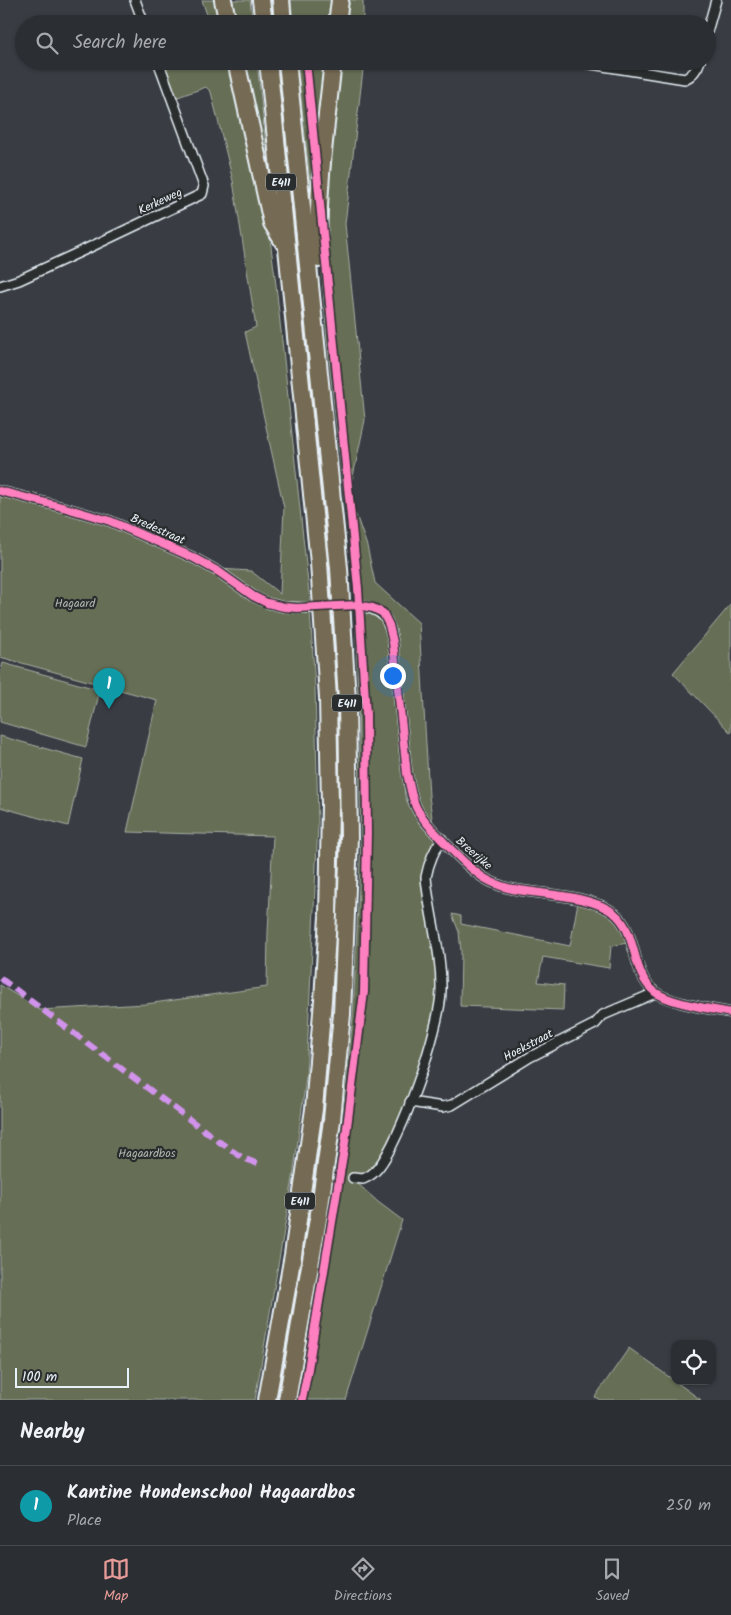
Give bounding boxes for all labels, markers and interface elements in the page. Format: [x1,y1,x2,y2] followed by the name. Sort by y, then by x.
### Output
[15,15,716,70] search box
[73,28,167,58] text: Search here
[33,29,61,57] icon: search
[266,173,296,190] road number: E411
[135,183,186,220] street label: Kerkeweg
[127,509,188,550] street label: Bredestraat
[55,594,96,613] park label: Hagaard
[380,663,406,689] your location
[93,668,125,709] pin: 1
[332,694,362,711] road number: E411
[451,832,497,875] street label: Breerijke
[500,1024,557,1067] street label: Hoekstraat
[118,1144,176,1163] park label: Hagaardbos
[285,1192,315,1210] road number: E411
[671,1340,716,1385] map controls
[671,1340,716,1385] button: locate
[15,1365,129,1388] scale bar
[22,1366,57,1388] text: 100 m
[20,1416,85,1449] text: Nearby
[67,1478,355,1508] text: Kantine Hondenschool Hagaardbos
[34,1493,38,1518] text: 1
[666,1493,711,1518] text: 250 m
[67,1508,101,1533] text: Place
[102,1555,130,1607] tab: Map
[334,1555,392,1607] tab: Directions
[596,1555,629,1607] tab: Saved

